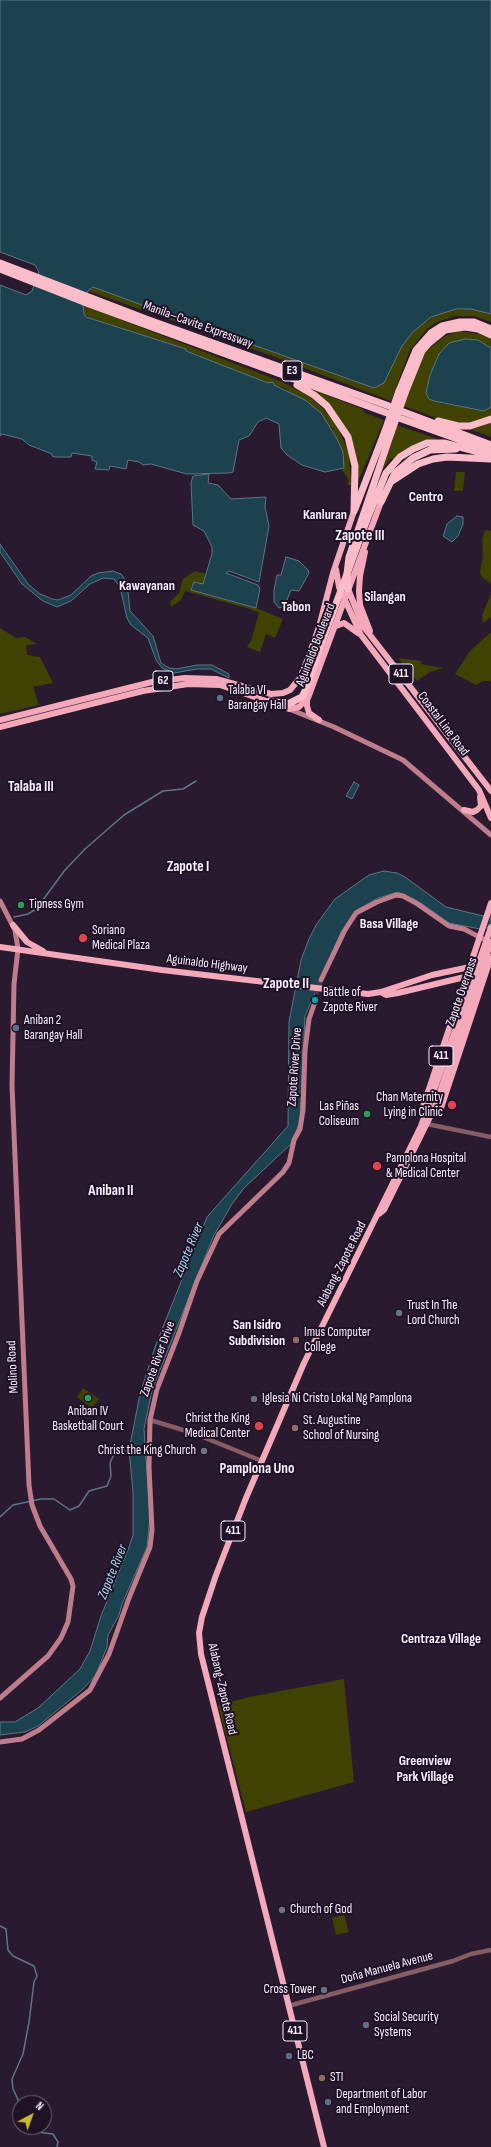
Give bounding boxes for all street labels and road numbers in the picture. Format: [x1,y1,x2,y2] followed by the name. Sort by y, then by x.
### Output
[141,298,255,352] street label: Manila–Cavite Expressway
[282,361,302,381] road number: E3
[293,601,339,689] street label: Aguinaldo Boulevard
[389,664,413,684] road number: 411
[153,671,173,691] road number: 62
[414,689,472,759] street label: Coastal Line Road
[166,951,248,977] street label: Aguinaldo Highway
[443,955,481,1029] street label: Zapote Overpass
[284,1027,306,1107] street label: Zapote River Drive
[429,1046,453,1066] road number: 411
[314,1219,370,1309] street label: Alabang-Zapote Road
[137,1319,179,1399] street label: Zapote River Drive
[4,1340,22,1394] street label: Molino Road
[221,1521,245,1541] road number: 411
[204,1642,240,1736] street label: Alabang-Zapote Road
[339,1948,435,1988] street label: Doña Manuela Avenue
[283,2021,307,2041] road number: 411

